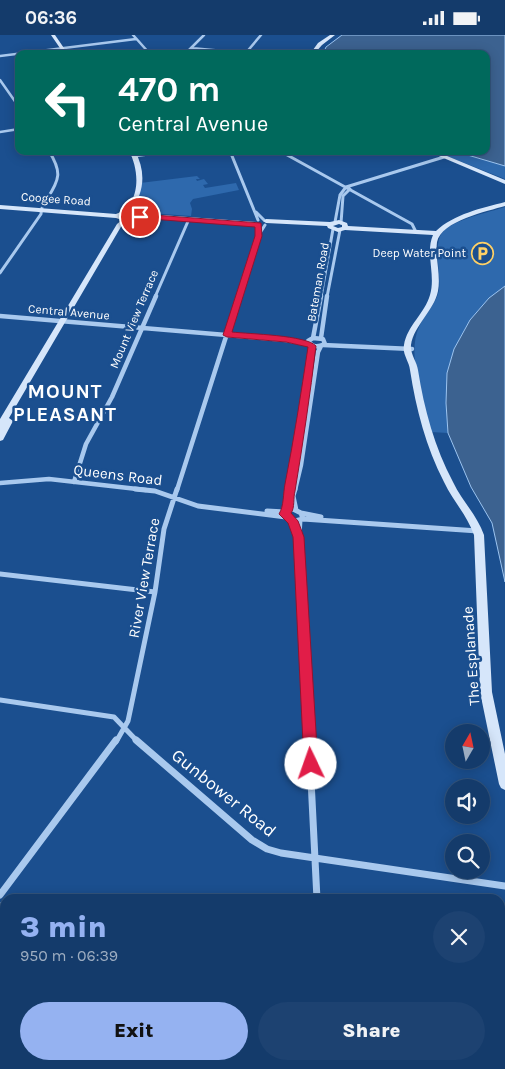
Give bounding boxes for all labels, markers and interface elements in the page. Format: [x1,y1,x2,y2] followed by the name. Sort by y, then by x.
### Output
[25,7,77,29] text: 06:36
[118,69,220,110] text: 470 m
[35,70,100,135] icon: left
[118,111,268,137] text: Central Avenue
[21,190,91,208] street label: Coogee Road
[119,196,161,238] pin
[126,203,154,231] icon: arrive
[304,241,332,323] street label: Bateman Road
[470,241,494,265] parking icon: Deep Water Point
[373,246,466,260] place label: Deep Water Point
[107,268,161,370] street label: Mount View Terrace
[28,301,110,323] street label: Central Avenue
[13,380,117,426] district label: MOUNT PLEASANT
[73,461,163,489] street label: Queens Road
[125,517,163,639] street label: River View Terrace
[459,606,483,706] street label: The Esplanade
[445,724,490,769] north arrow
[445,724,490,879] map controls
[284,737,336,789] position arrow
[167,744,281,842] street label: Gunbower Road
[445,779,490,824] button: sound
[445,834,490,879] button: search
[20,909,107,945] text: 3 min
[433,911,485,963] button: close
[20,946,118,965] text: 950 m · 06:39
[20,1002,248,1060] button: Exit
[258,1002,485,1060] button: Share

